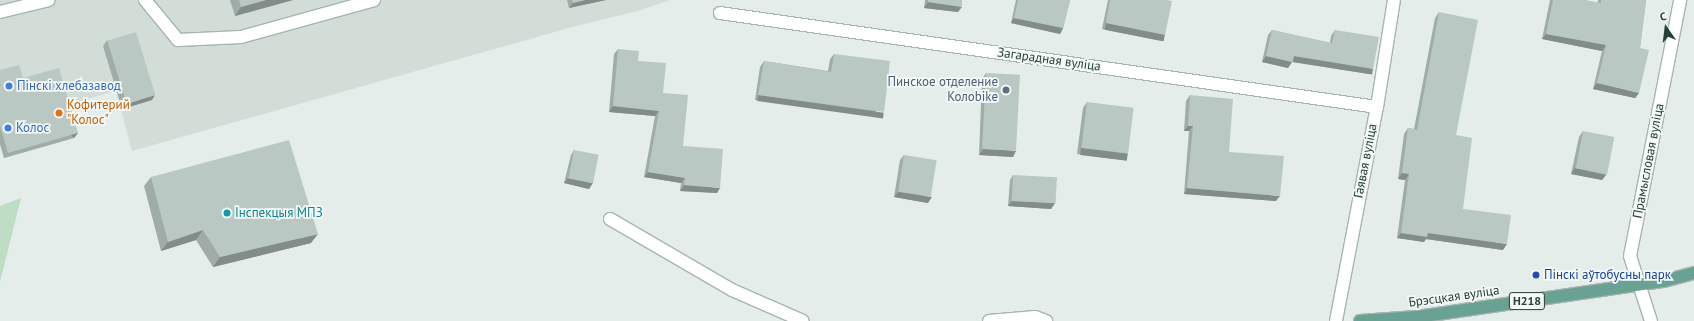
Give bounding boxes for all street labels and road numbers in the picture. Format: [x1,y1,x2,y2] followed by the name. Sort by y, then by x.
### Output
[996,45,1102,75] street label: Загарадная вуліца
[1630,102,1668,220] street label: Прамысловая вуліца
[1351,122,1381,200] street label: Гаявая вуліца
[1408,283,1500,311] street label: Брэсцкая вуліца
[1508,291,1546,311] road number: Н218

